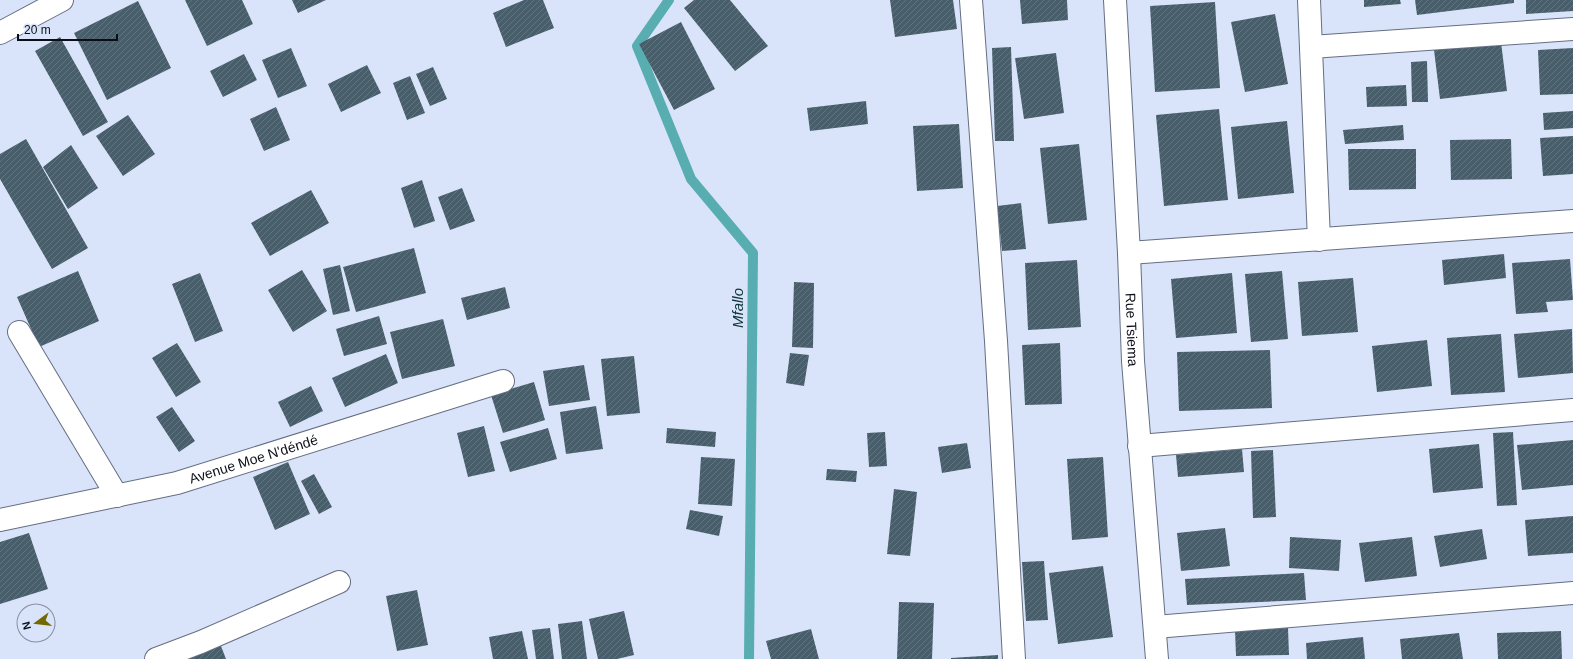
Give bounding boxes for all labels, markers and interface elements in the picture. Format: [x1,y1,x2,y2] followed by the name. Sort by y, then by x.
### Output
[18,16,117,42] scale bar
[24,23,51,37] text: 20 m
[729,288,746,328] water label: Mfallo
[1122,292,1141,367] street label: Rue Tsiema
[187,431,320,487] street label: Avenue Moe N'déndé
[16,603,56,643] north arrow
[20,620,33,631] text: N

